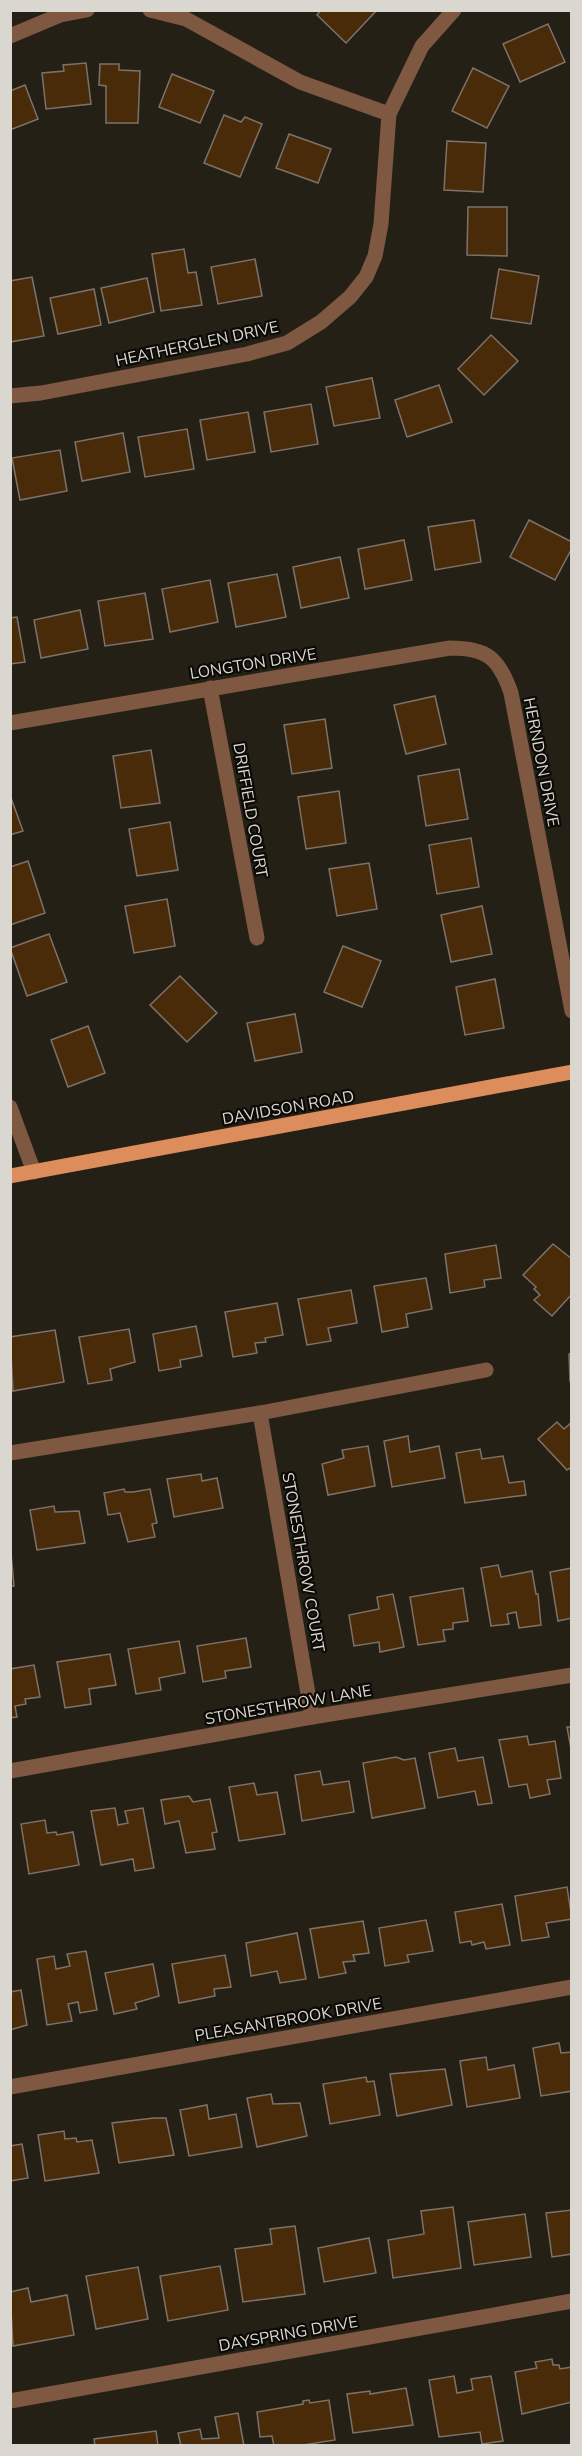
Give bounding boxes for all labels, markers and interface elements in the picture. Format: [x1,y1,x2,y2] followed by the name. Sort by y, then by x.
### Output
[114,316,281,372] street label: HEATHERGLEN DRIVE
[188,643,318,685] street label: LONGTON DRIVE
[518,696,564,829] street label: HERNDON DRIVE
[227,741,273,880] street label: DRIFFIELD COURT
[220,1086,356,1130] street label: DAVIDSON ROAD
[276,1471,330,1654] street label: STONESTHROW COURT
[203,1679,373,1730] street label: STONESTHROW LANE
[193,1993,383,2047] street label: PLEASANTBROOK DRIVE
[217,2311,359,2357] street label: DAYSPRING DRIVE

